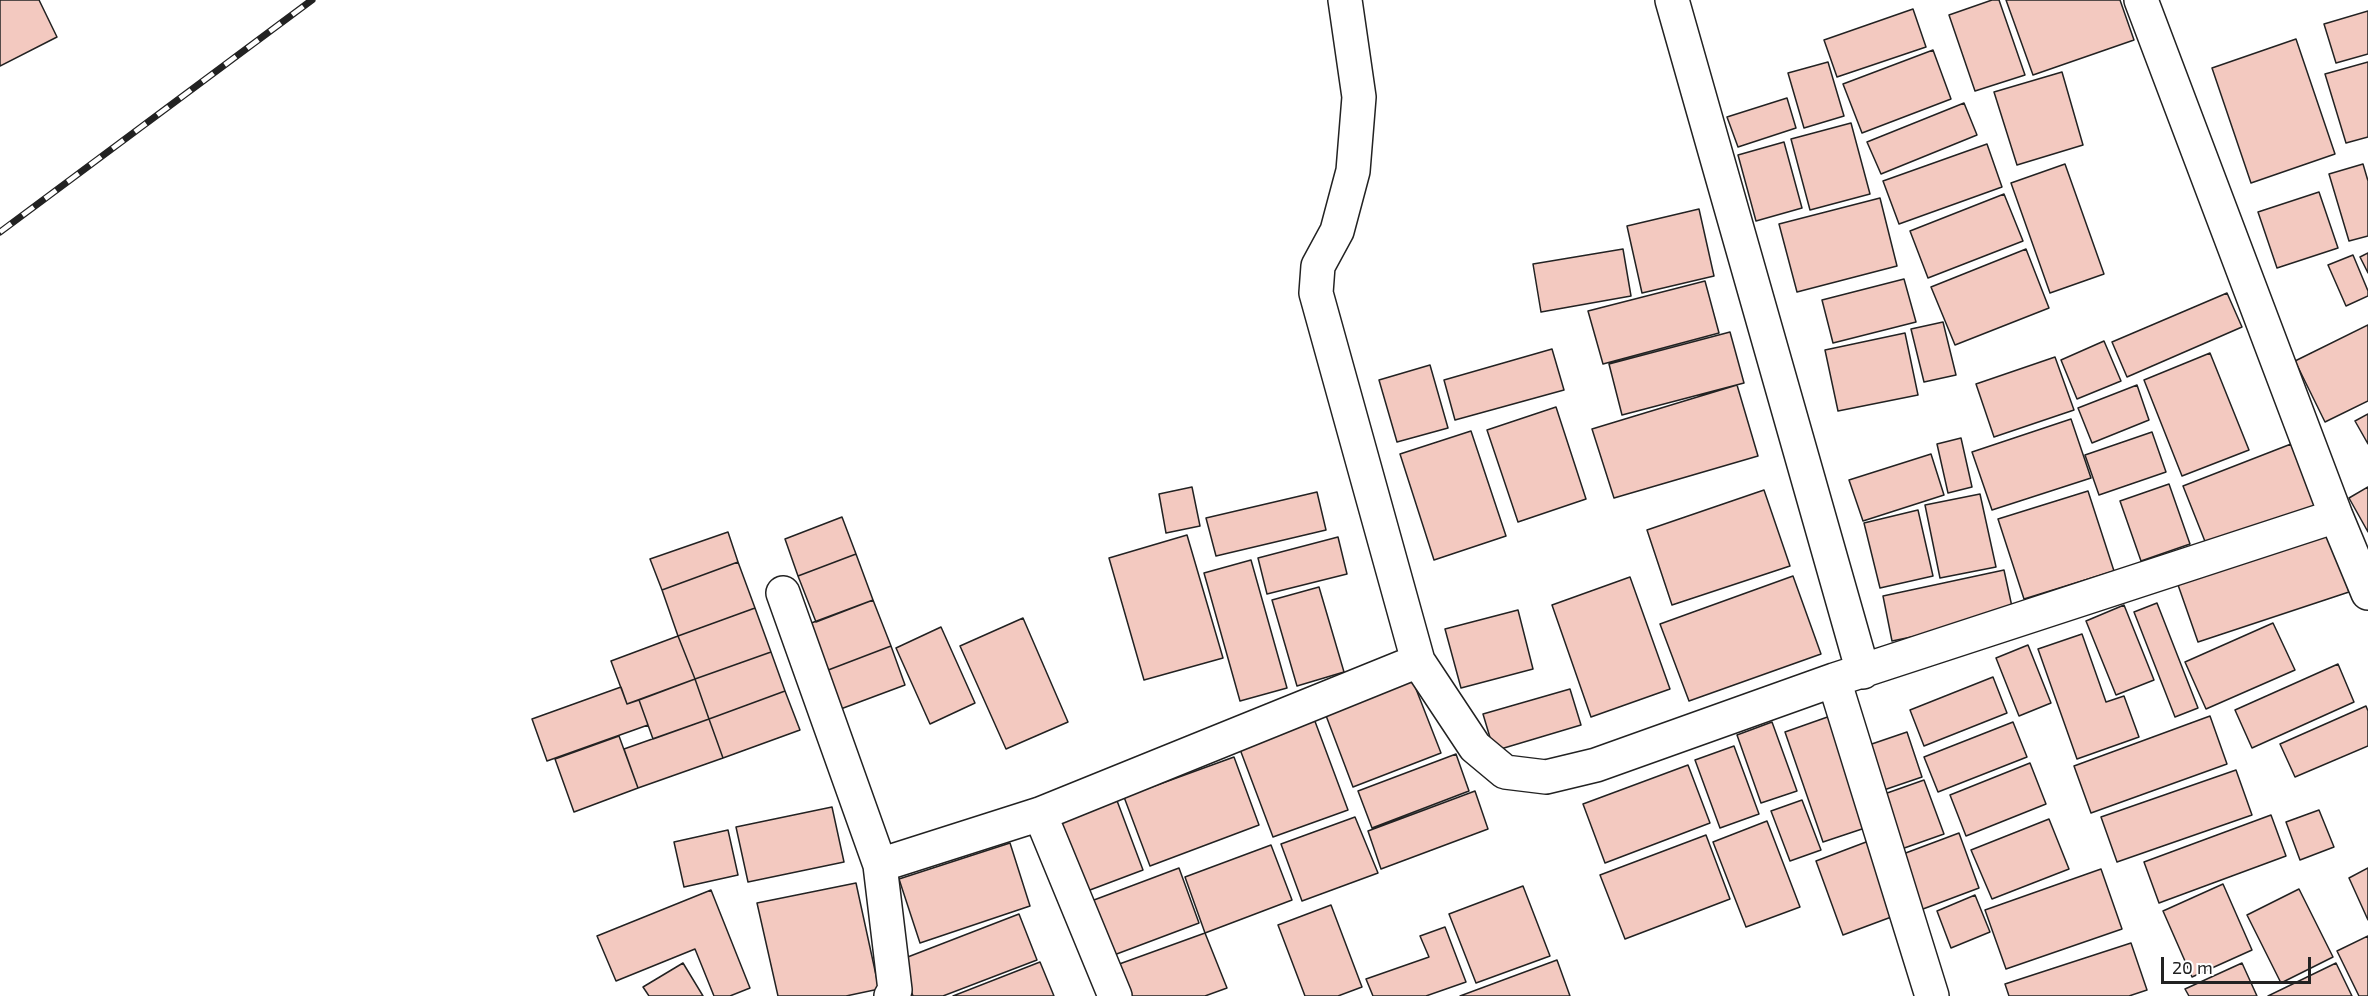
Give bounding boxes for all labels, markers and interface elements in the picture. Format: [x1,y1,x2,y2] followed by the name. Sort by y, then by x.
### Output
[2164,945,2314,983] scale bar
[2172,956,2213,978] text: 20 m

